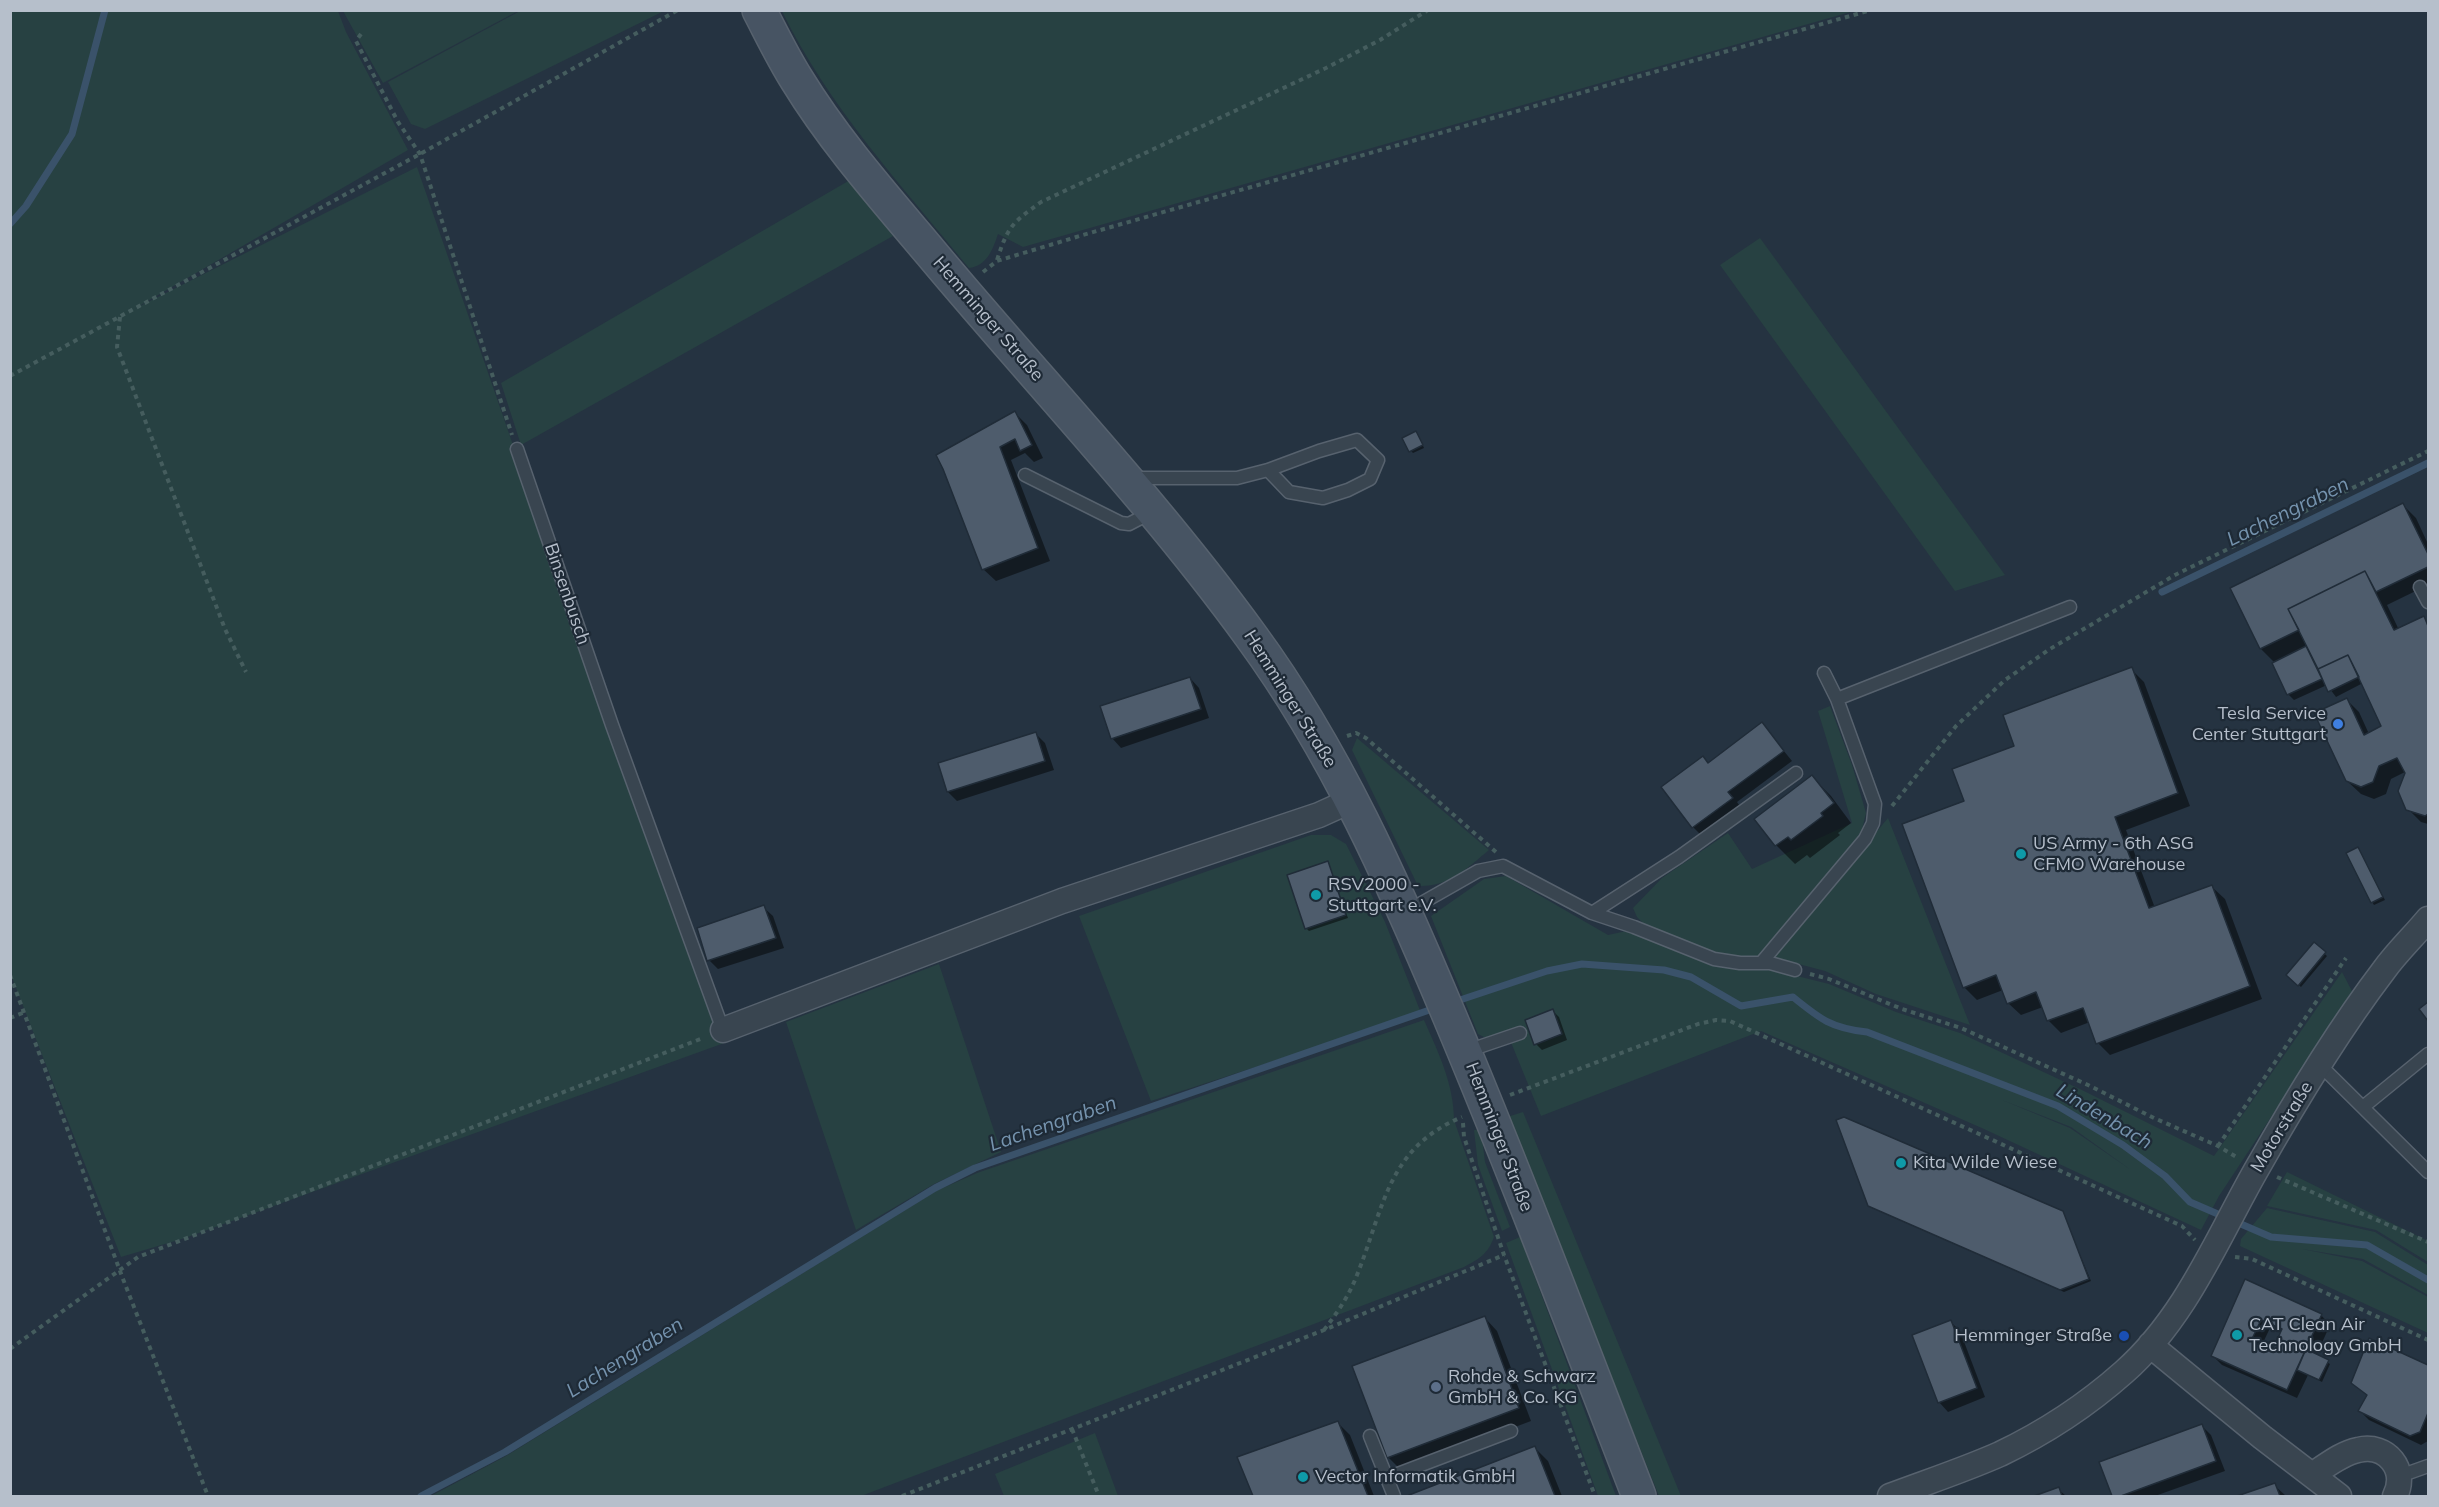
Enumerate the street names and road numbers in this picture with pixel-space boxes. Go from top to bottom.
street label: Hemminger Straße [928,252,1048,386]
street label: Binsenbusch [540,540,594,648]
street label: Hemminger Straße [1239,626,1341,772]
street label: Hemminger Straße [1461,1059,1537,1215]
street label: Motorstraße [2246,1078,2318,1176]

